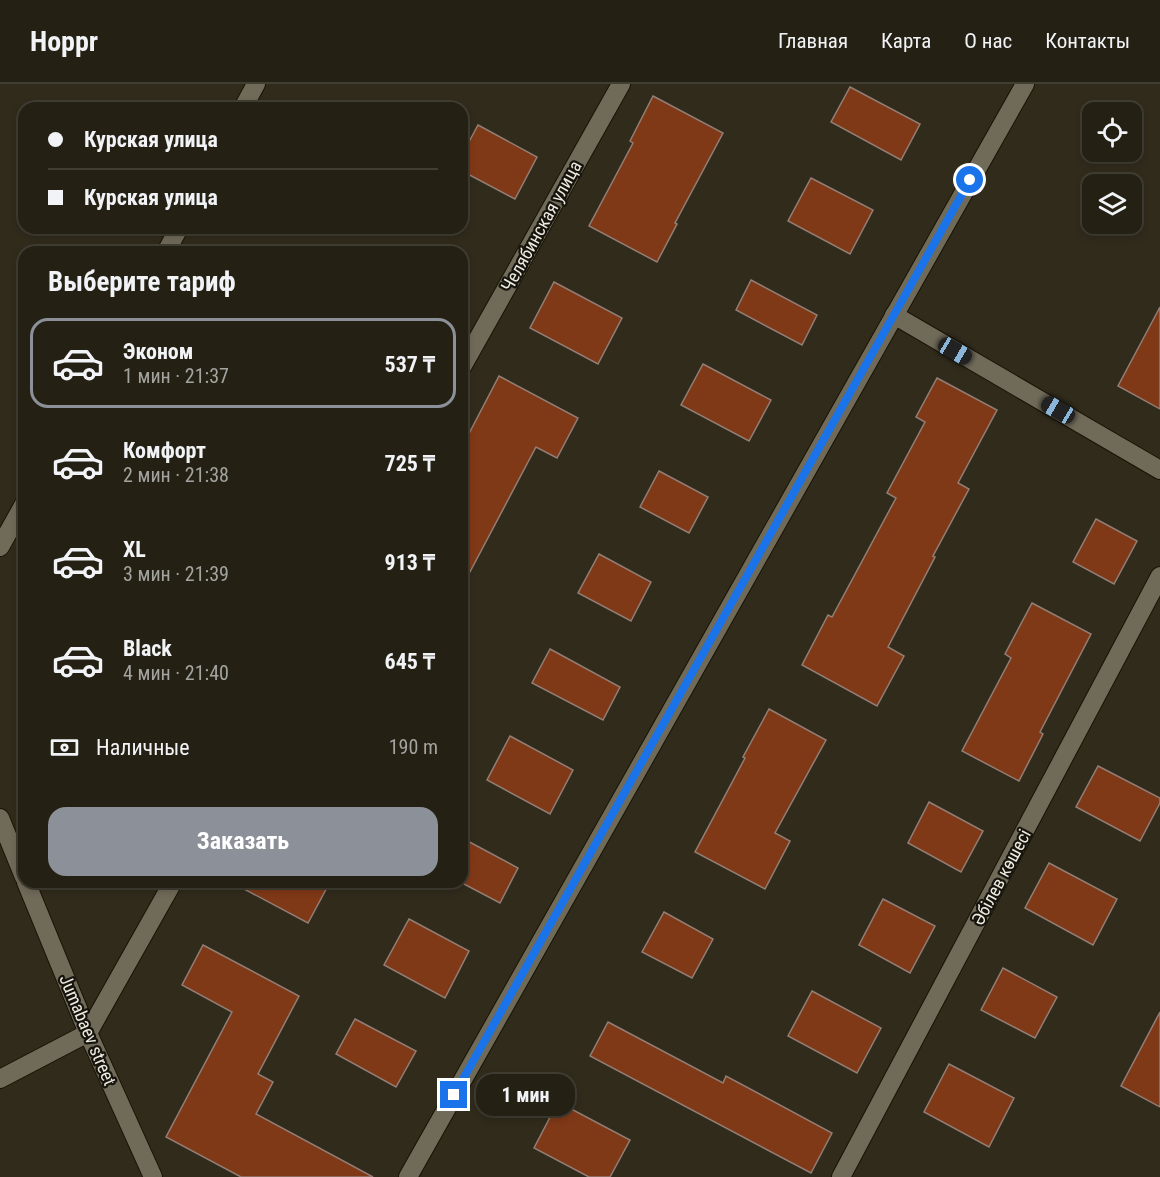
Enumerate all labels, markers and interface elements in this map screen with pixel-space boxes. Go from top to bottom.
text: Hoppr [30,25,98,58]
text: Главная [778,29,848,53]
text: Карта [881,29,931,53]
text: О нас [964,29,1012,53]
text: Контакты [1045,29,1130,53]
map controls [1082,102,1142,234]
button: locate [1082,102,1142,162]
text: Курская улица [84,127,218,152]
street label: Челябинская улица [496,157,586,295]
route start [956,166,983,193]
button: layers [1082,174,1142,234]
text: Курская улица [84,185,218,210]
text: Выберите тариф [48,266,236,298]
car [935,334,975,368]
icon: car [51,336,105,390]
text: Эконом [123,339,193,364]
text: 537 ₸ [385,352,435,377]
text: 1 мин · 21:37 [123,364,229,388]
car [1038,393,1078,427]
icon: car [51,435,105,489]
text: Комфорт [123,438,206,463]
text: 725 ₸ [385,451,435,476]
text: 2 мин · 21:38 [123,463,229,487]
icon: car [51,534,105,588]
text: XL [123,537,146,562]
text: 913 ₸ [385,550,435,575]
text: 3 мин · 21:39 [123,562,229,586]
icon: car [51,633,105,687]
text: Black [123,636,172,661]
text: 645 ₸ [385,649,435,674]
text: 4 мин · 21:40 [123,661,229,685]
icon: cash [48,731,81,764]
text: Наличные [96,735,190,760]
text: 190 m [389,735,438,759]
button: Заказать [48,807,438,876]
street label: Әбілев көшесі [967,826,1035,928]
street label: Jumabaev street [55,971,121,1089]
callout: 1 мин [475,1074,574,1116]
route end [440,1081,467,1108]
text: 1 мин [502,1083,549,1107]

